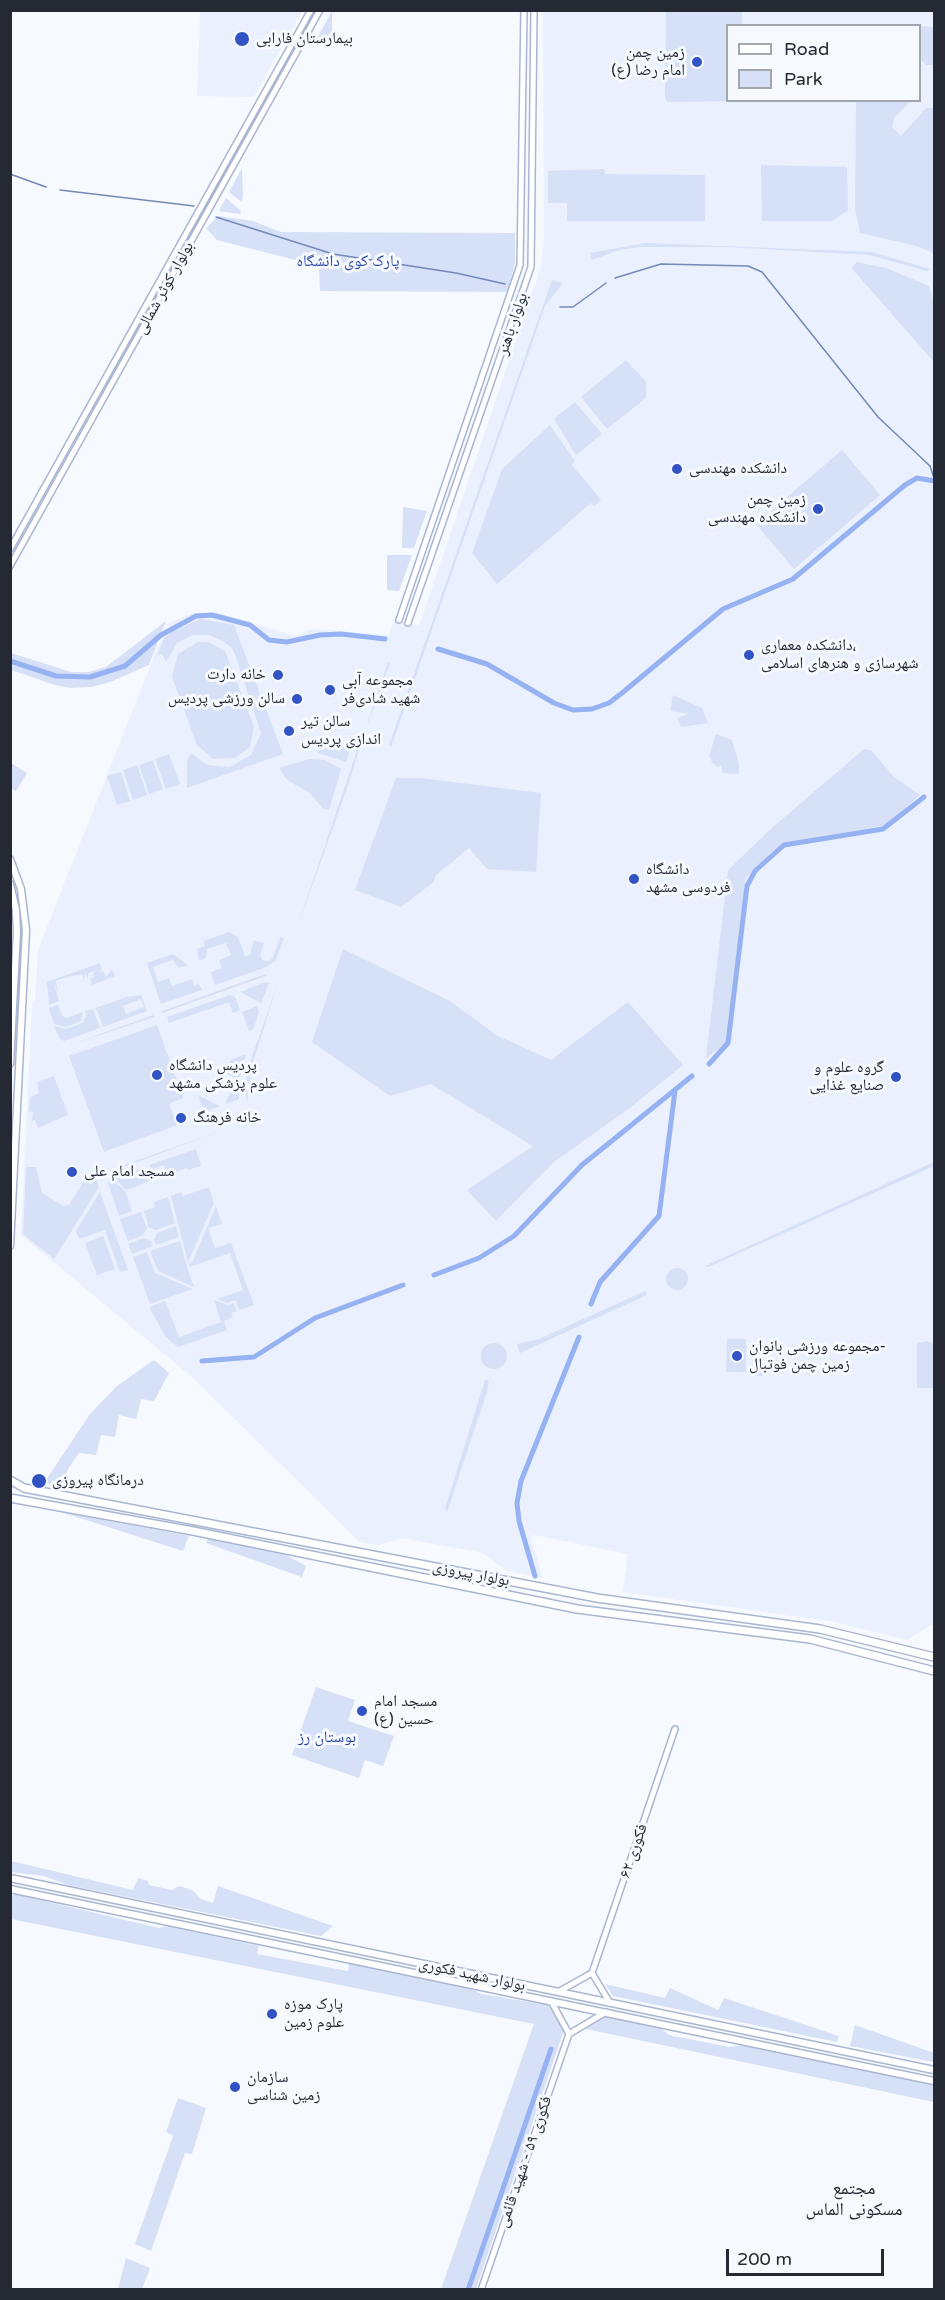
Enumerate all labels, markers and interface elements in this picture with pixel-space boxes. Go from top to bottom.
legend [726,24,921,102]
place label: بیمارستان فارابی [256,29,353,49]
marker: بیمارستان فارابی [233,30,251,48]
text: Road [784,38,829,60]
place label: زمین چمن امام رضا (ع) [611,43,685,81]
marker: زمین چمن امام رضا (ع) [690,55,704,69]
text: Park [784,68,822,90]
street label: بولوار کوثر شمالی [132,238,198,338]
park label: پارک کوی دانشگاه [297,252,399,272]
street label: بولوار باهنر [493,290,533,358]
place label: دانشکده مهندسی [689,459,787,479]
marker: دانشکده مهندسی [670,462,684,476]
place label: زمین چمن دانشکده مهندسی [708,490,806,528]
marker: زمین چمن دانشکده مهندسی [811,502,825,516]
place label: دانشکده معماری، شهرسازی و هنرهای اسلامی [761,636,918,674]
marker: دانشکده معماری، شهرسازی و هنرهای اسلامی [742,648,756,662]
place label: خانه دارت [207,665,266,685]
marker: خانه دارت [271,668,285,682]
place label: مجموعه آبی شهید شادی‌فر [342,671,420,709]
marker: مجموعه آبی شهید شادی‌فر [323,683,337,697]
place label: سالن ورزشی پردیس [168,689,285,709]
marker: سالن ورزشی پردیس [290,692,304,706]
place label: سالن تیر اندازی پردیس [301,712,381,750]
marker: سالن تیر اندازی پردیس [282,724,296,738]
place label: دانشگاه فردوسی مشهد [646,860,731,898]
marker: دانشگاه فردوسی مشهد [627,872,641,886]
place label: پردیس دانشگاه علوم پزشکی مشهد [169,1056,277,1094]
place label: گروه علوم و صنایع غذایی [809,1058,884,1096]
marker: پردیس دانشگاه علوم پزشکی مشهد [150,1068,164,1082]
marker: گروه علوم و صنایع غذایی [889,1070,903,1084]
place label: خانه فرهنگ [193,1108,261,1128]
marker: خانه فرهنگ [174,1111,188,1125]
place label: مسجد امام علی [84,1162,174,1182]
marker: مسجد امام علی [65,1165,79,1179]
place label: مجموعه ورزشی بانوان- زمین چمن فوتبال [749,1337,886,1375]
marker: مجموعه ورزشی بانوان- زمین چمن فوتبال [730,1349,744,1363]
place label: درمانگاه پیروزی [52,1471,144,1491]
marker: درمانگاه پیروزی [30,1472,48,1490]
street label: بولوار پیروزی [431,1557,511,1591]
place label: مسجد امام حسین (ع) [374,1692,437,1730]
marker: مسجد امام حسین (ع) [355,1704,369,1718]
park label: بوستان رز [298,1728,356,1748]
street label: فکوری ۶۲ [616,1821,652,1881]
street label: بولوار شهید فکوری [417,1954,527,1996]
place label: پارک موزه علوم زمین [284,1995,344,2033]
marker: پارک موزه علوم زمین [265,2007,279,2021]
place label: سازمان زمین شناسی [247,2068,321,2106]
marker: سازمان زمین شناسی [228,2080,242,2094]
street label: فکوری ۵۹ - شهید قائمی [493,2094,557,2230]
district label: مجتمع مسکونی الماس [805,2178,903,2220]
scale bar [729,2237,886,2275]
text: 200 m [737,2248,792,2270]

